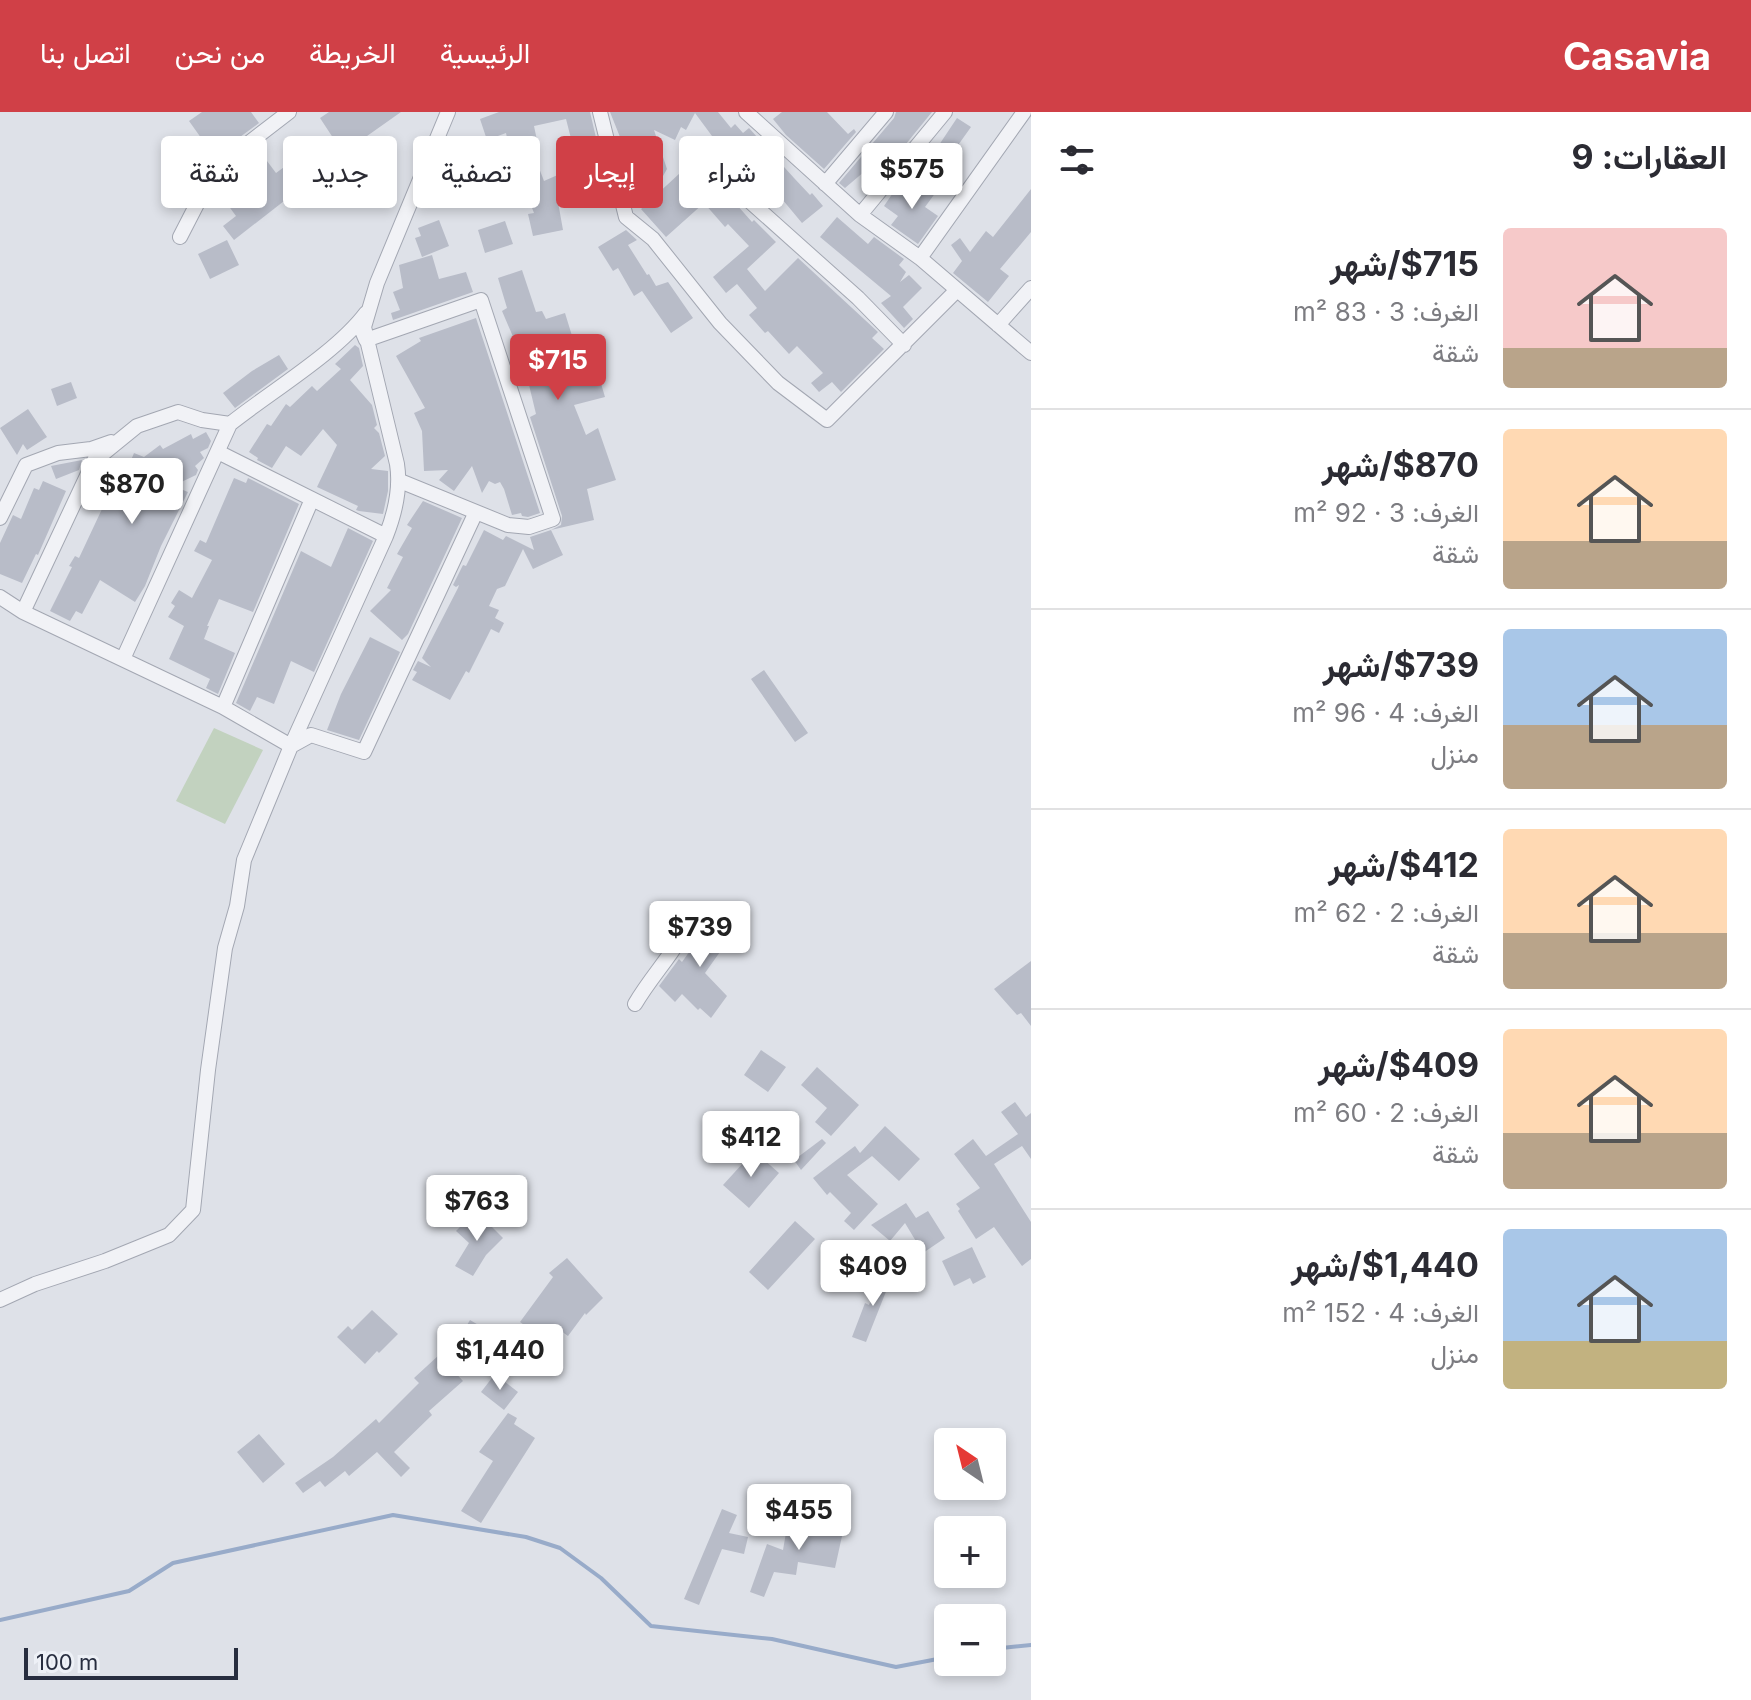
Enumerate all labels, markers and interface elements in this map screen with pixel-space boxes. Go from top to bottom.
text: Casavia [1563,33,1711,79]
text: اتصل بنا [40,36,131,70]
text: من نحن [175,36,265,70]
text: الخريطة [309,36,396,70]
text: الرئيسية [440,36,530,70]
chip: شقة [161,136,267,208]
chip: جديد [283,136,397,208]
chip: تصفية [413,136,540,208]
chip: إيجار [556,136,663,208]
chip: شراء [679,136,784,208]
text: العقارات: 9 [1572,136,1727,177]
icon: filters [1055,138,1099,182]
pin: $575 [865,143,959,211]
text: $575 [879,153,945,184]
text: $715/شهر [1330,243,1479,284]
icon: home [1567,260,1663,356]
text: الغرف: 3 · 83 m² [1293,296,1479,327]
pin: $715 [511,334,605,402]
text: شقة [1432,337,1479,368]
text: $715 [528,344,588,375]
text: $870/شهر [1322,444,1479,485]
pin: $870 [85,458,179,526]
icon: home [1567,461,1663,557]
text: $870 [99,468,165,499]
text: الغرف: 3 · 92 m² [1293,497,1479,528]
text: شقة [1432,538,1479,569]
text: $739/شهر [1323,644,1479,685]
icon: home [1567,661,1663,757]
text: الغرف: 4 · 96 m² [1292,697,1479,728]
text: منزل [1430,738,1479,769]
text: $412/شهر [1328,844,1479,885]
icon: home [1567,861,1663,957]
text: الغرف: 2 · 62 m² [1293,897,1479,928]
pin: $739 [653,901,747,969]
text: $739 [667,911,733,942]
text: شقة [1432,938,1479,969]
text: $409/شهر [1318,1044,1479,1085]
icon: home [1567,1061,1663,1157]
text: الغرف: 2 · 60 m² [1293,1097,1479,1128]
pin: $412 [704,1111,798,1179]
text: $412 [720,1121,782,1152]
text: شقة [1432,1138,1479,1169]
pin: $763 [430,1175,524,1243]
text: $763 [444,1185,510,1216]
pin: $409 [826,1240,920,1308]
text: $1,440/شهر [1291,1244,1479,1285]
text: $409 [838,1250,908,1281]
icon: home [1567,1261,1663,1357]
text: الغرف: 4 · 152 m² [1282,1297,1479,1328]
pin: $1,440 [435,1324,565,1392]
text: $1,440 [455,1334,545,1365]
text: منزل [1430,1338,1479,1369]
north arrow [934,1428,1006,1500]
map controls [934,1428,1006,1676]
pin: $455 [752,1484,846,1552]
text: $455 [765,1494,833,1525]
button: + [934,1516,1006,1588]
button: − [934,1604,1006,1676]
scale bar [24,1644,238,1680]
text: 100 m [36,1649,98,1675]

